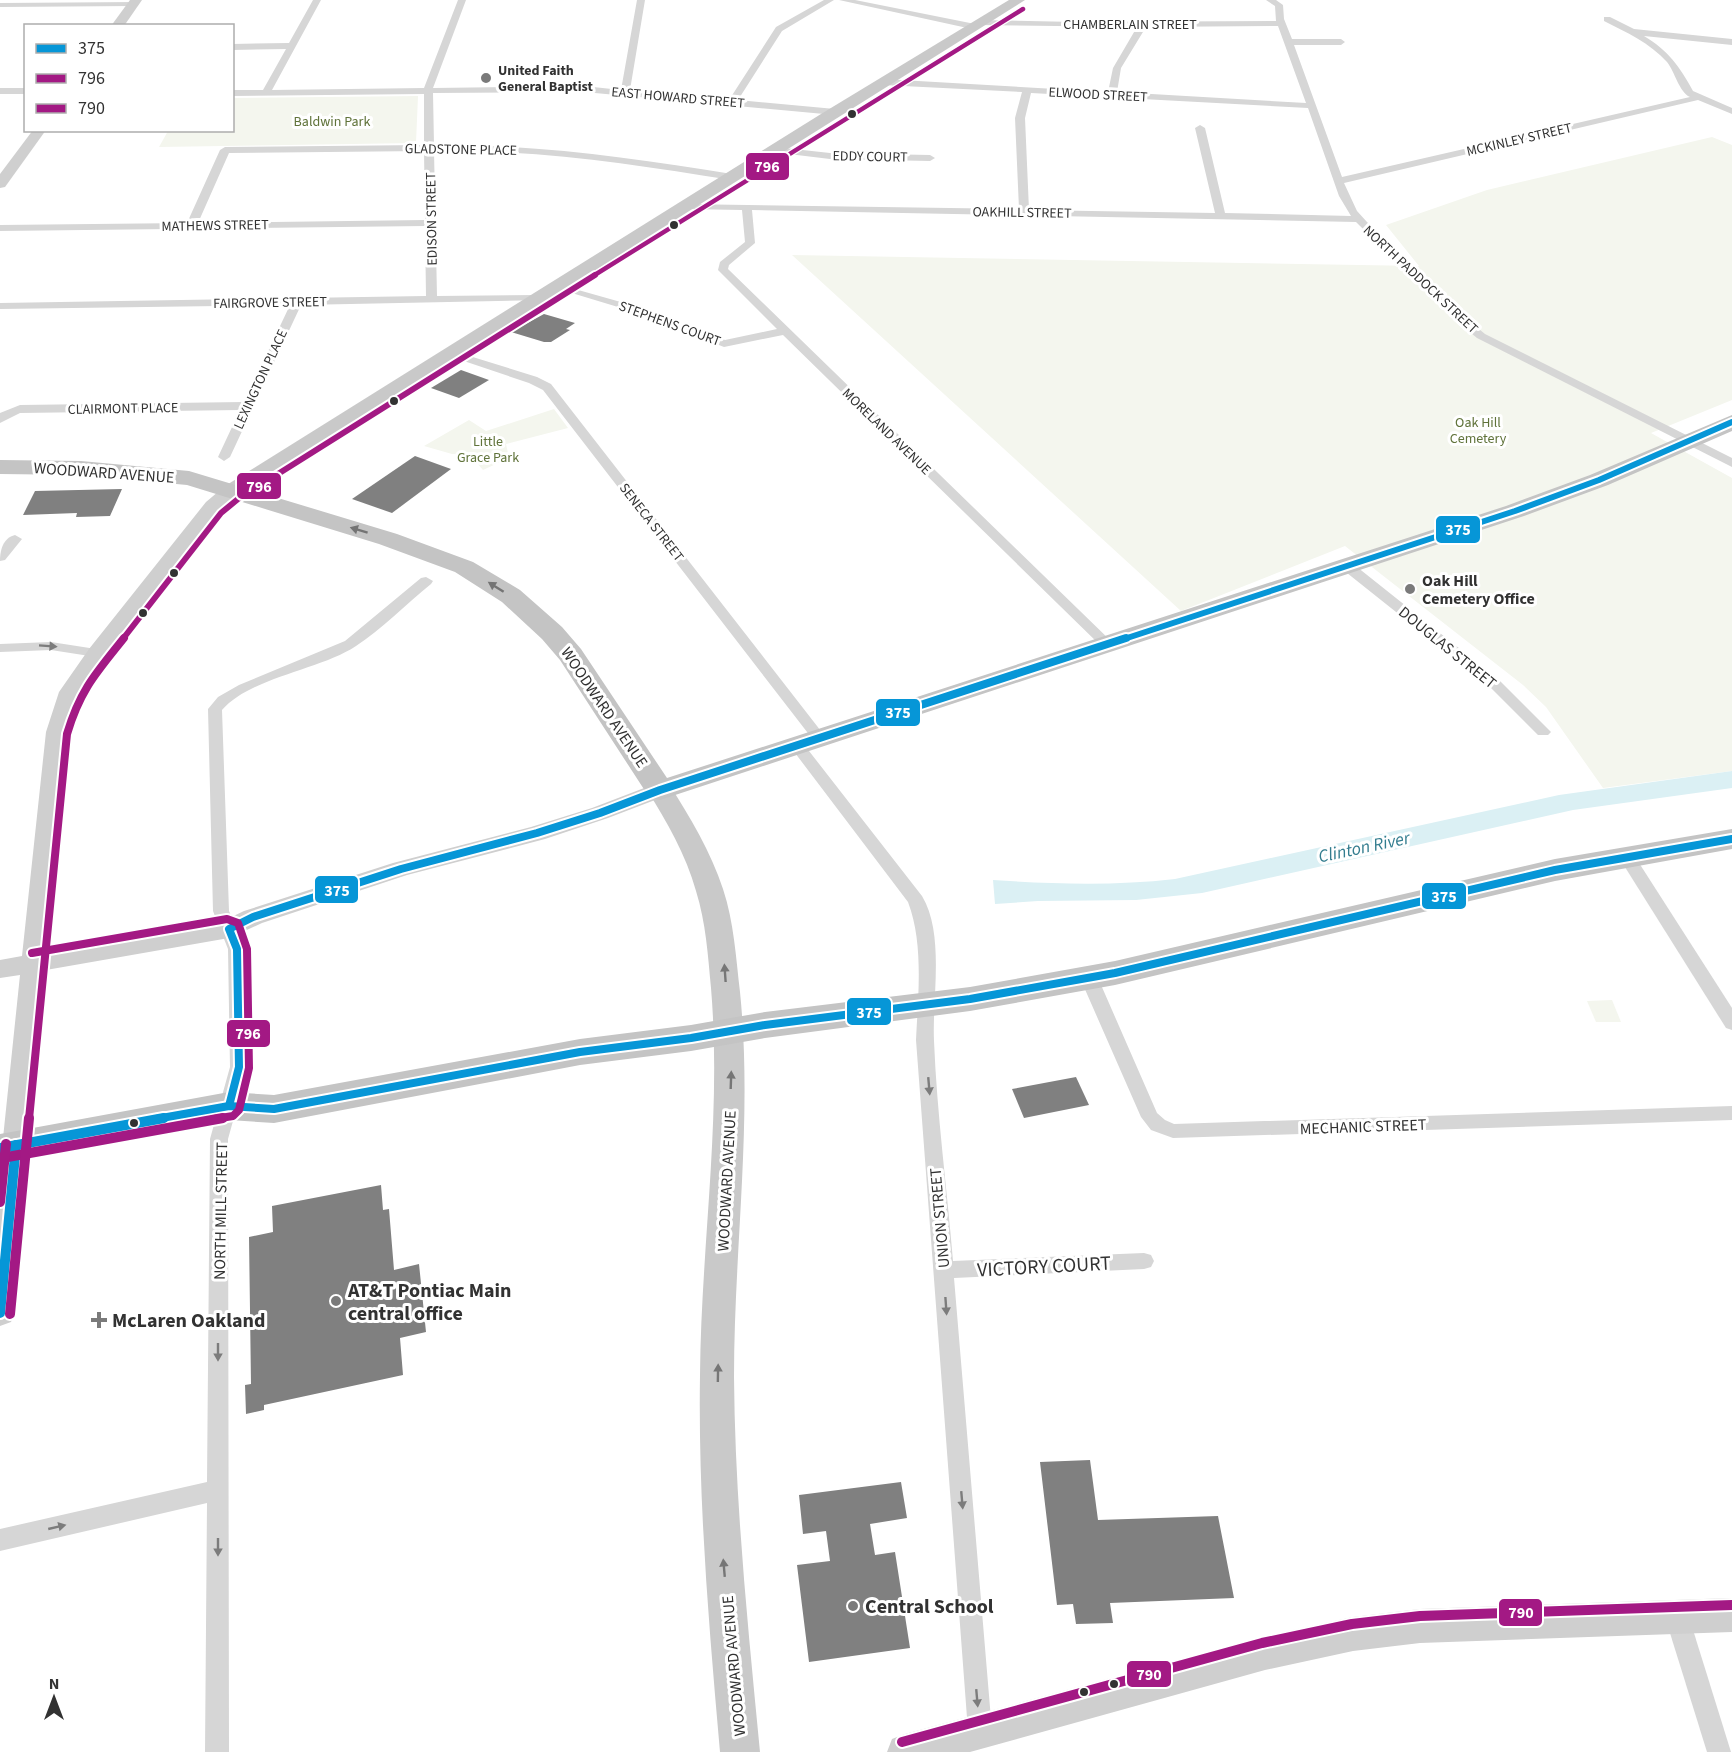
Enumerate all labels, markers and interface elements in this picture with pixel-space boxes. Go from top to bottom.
street label: CHAMBERLAIN STREET [1063,15,1197,35]
legend [24,24,234,132]
text: 375 [78,36,105,61]
place label: United Faith General Baptist [498,61,593,97]
text: 796 [78,66,105,91]
marker: United Faith General Baptist [479,71,493,85]
street label: EAST HOWARD STREET [610,82,746,114]
street label: ELWOOD STREET [1048,82,1149,108]
text: 790 [78,96,105,121]
unlabelled marker [846,108,858,120]
park label: Baldwin Park [294,112,370,132]
street label: MCKINLEY STREET [1465,118,1574,162]
street label: GLADSTONE PLACE [405,139,517,161]
street label: EDDY COURT [832,146,908,168]
line badge: 796 [745,152,790,181]
text: 796 [754,156,780,178]
street label: EDISON STREET [421,172,443,266]
street label: OAKHILL STREET [972,202,1072,224]
street label: MATHEWS STREET [161,215,269,237]
unlabelled marker [668,219,680,231]
street label: NORTH PADDOCK STREET [1358,221,1483,339]
street label: FAIRGROVE STREET [213,292,328,314]
street label: STEPHENS COURT [616,296,724,352]
street label: LEXINGTON PLACE [229,326,293,433]
street label: MORELAND AVENUE [837,384,935,480]
unlabelled marker [388,395,400,407]
street label: CLAIRMONT PLACE [68,398,178,420]
park label: Oak Hill Cemetery [1450,413,1507,449]
park label: Little Grace Park [457,432,519,468]
street label: WOODWARD AVENUE [33,457,175,489]
line badge: 796 [236,472,282,500]
text: 796 [246,476,272,498]
street label: SENECA STREET [614,479,689,566]
line badge: 375 [1435,515,1481,544]
text: 375 [1445,519,1471,541]
one-way arrow [350,525,368,534]
unlabelled marker [168,567,180,579]
place label: Oak Hill Cemetery Office [1422,570,1535,610]
one-way arrow [488,581,504,592]
marker: Oak Hill Cemetery Office [1403,582,1417,596]
street label: DOUGLAS STREET [1394,601,1501,694]
unlabelled marker [137,607,149,619]
one-way arrow [39,641,58,650]
street label: WOODWARD AVENUE [556,643,653,772]
line badge: 375 [875,698,921,727]
text: 375 [885,702,911,724]
water label: Clinton River [1316,825,1413,869]
line badge: 375 [314,875,359,904]
text: 375 [324,880,350,902]
line badge: 375 [1421,882,1467,910]
text: 375 [1431,886,1457,908]
one-way arrow [720,963,729,982]
line badge: 375 [846,997,892,1026]
text: 375 [856,1002,882,1024]
line badge: 796 [226,1019,271,1048]
text: 796 [235,1023,261,1045]
one-way arrow [726,1071,735,1090]
one-way arrow [924,1076,934,1095]
street label: WOODWARD AVENUE [712,1110,742,1252]
street label: MECHANIC STREET [1299,1114,1427,1140]
unlabelled marker [128,1117,140,1129]
street label: NORTH MILL STREET [209,1141,233,1280]
street label: UNION STREET [925,1167,955,1269]
street label: VICTORY COURT [976,1249,1112,1284]
place label: AT&T Pontiac Main central office [347,1277,511,1328]
marker: AT&T Pontiac Main central office [329,1294,343,1308]
one-way arrow [941,1296,951,1315]
place label: McLaren Oakland [112,1307,265,1335]
marker: McLaren Oakland [90,1311,108,1329]
one-way arrow [214,1343,223,1362]
one-way arrow [713,1364,722,1383]
one-way arrow [957,1491,966,1510]
one-way arrow [48,1522,67,1531]
one-way arrow [213,1538,223,1557]
one-way arrow [720,1559,729,1578]
place label: Central School [865,1593,994,1621]
street label: WOODWARD AVENUE [717,1595,751,1737]
line badge: 790 [1498,1598,1543,1627]
marker: Central School [846,1599,860,1613]
text: 790 [1508,1602,1534,1624]
line badge: 790 [1126,1660,1172,1688]
text: 790 [1136,1664,1162,1686]
north arrow [24,1668,84,1728]
text: N [49,1673,59,1695]
unlabelled marker [1108,1678,1120,1690]
unlabelled marker [1078,1686,1090,1698]
one-way arrow [973,1689,982,1708]

